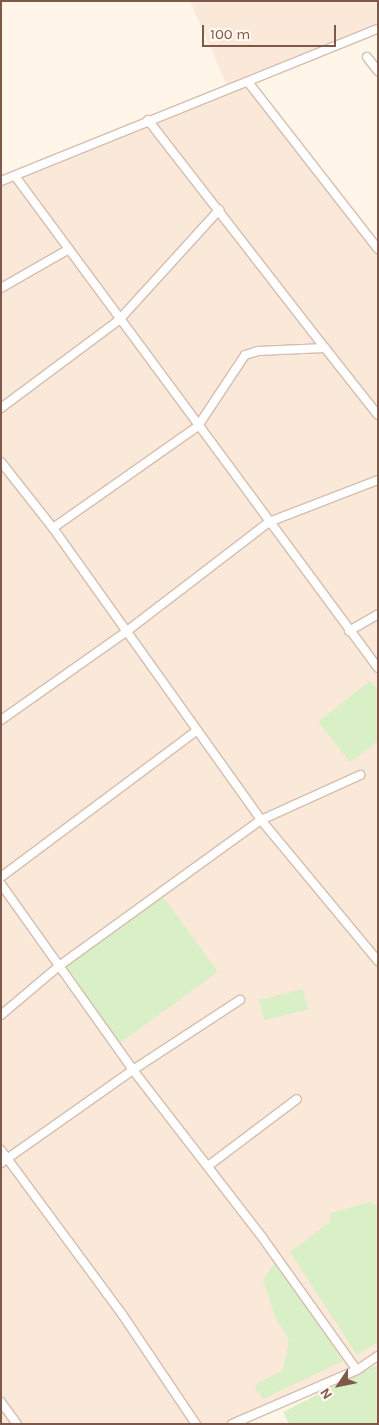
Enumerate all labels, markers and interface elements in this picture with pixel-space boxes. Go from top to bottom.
scale bar [204,15,338,47]
text: 100 m [210,25,250,43]
north arrow [314,1360,364,1410]
text: N [316,1385,336,1403]

